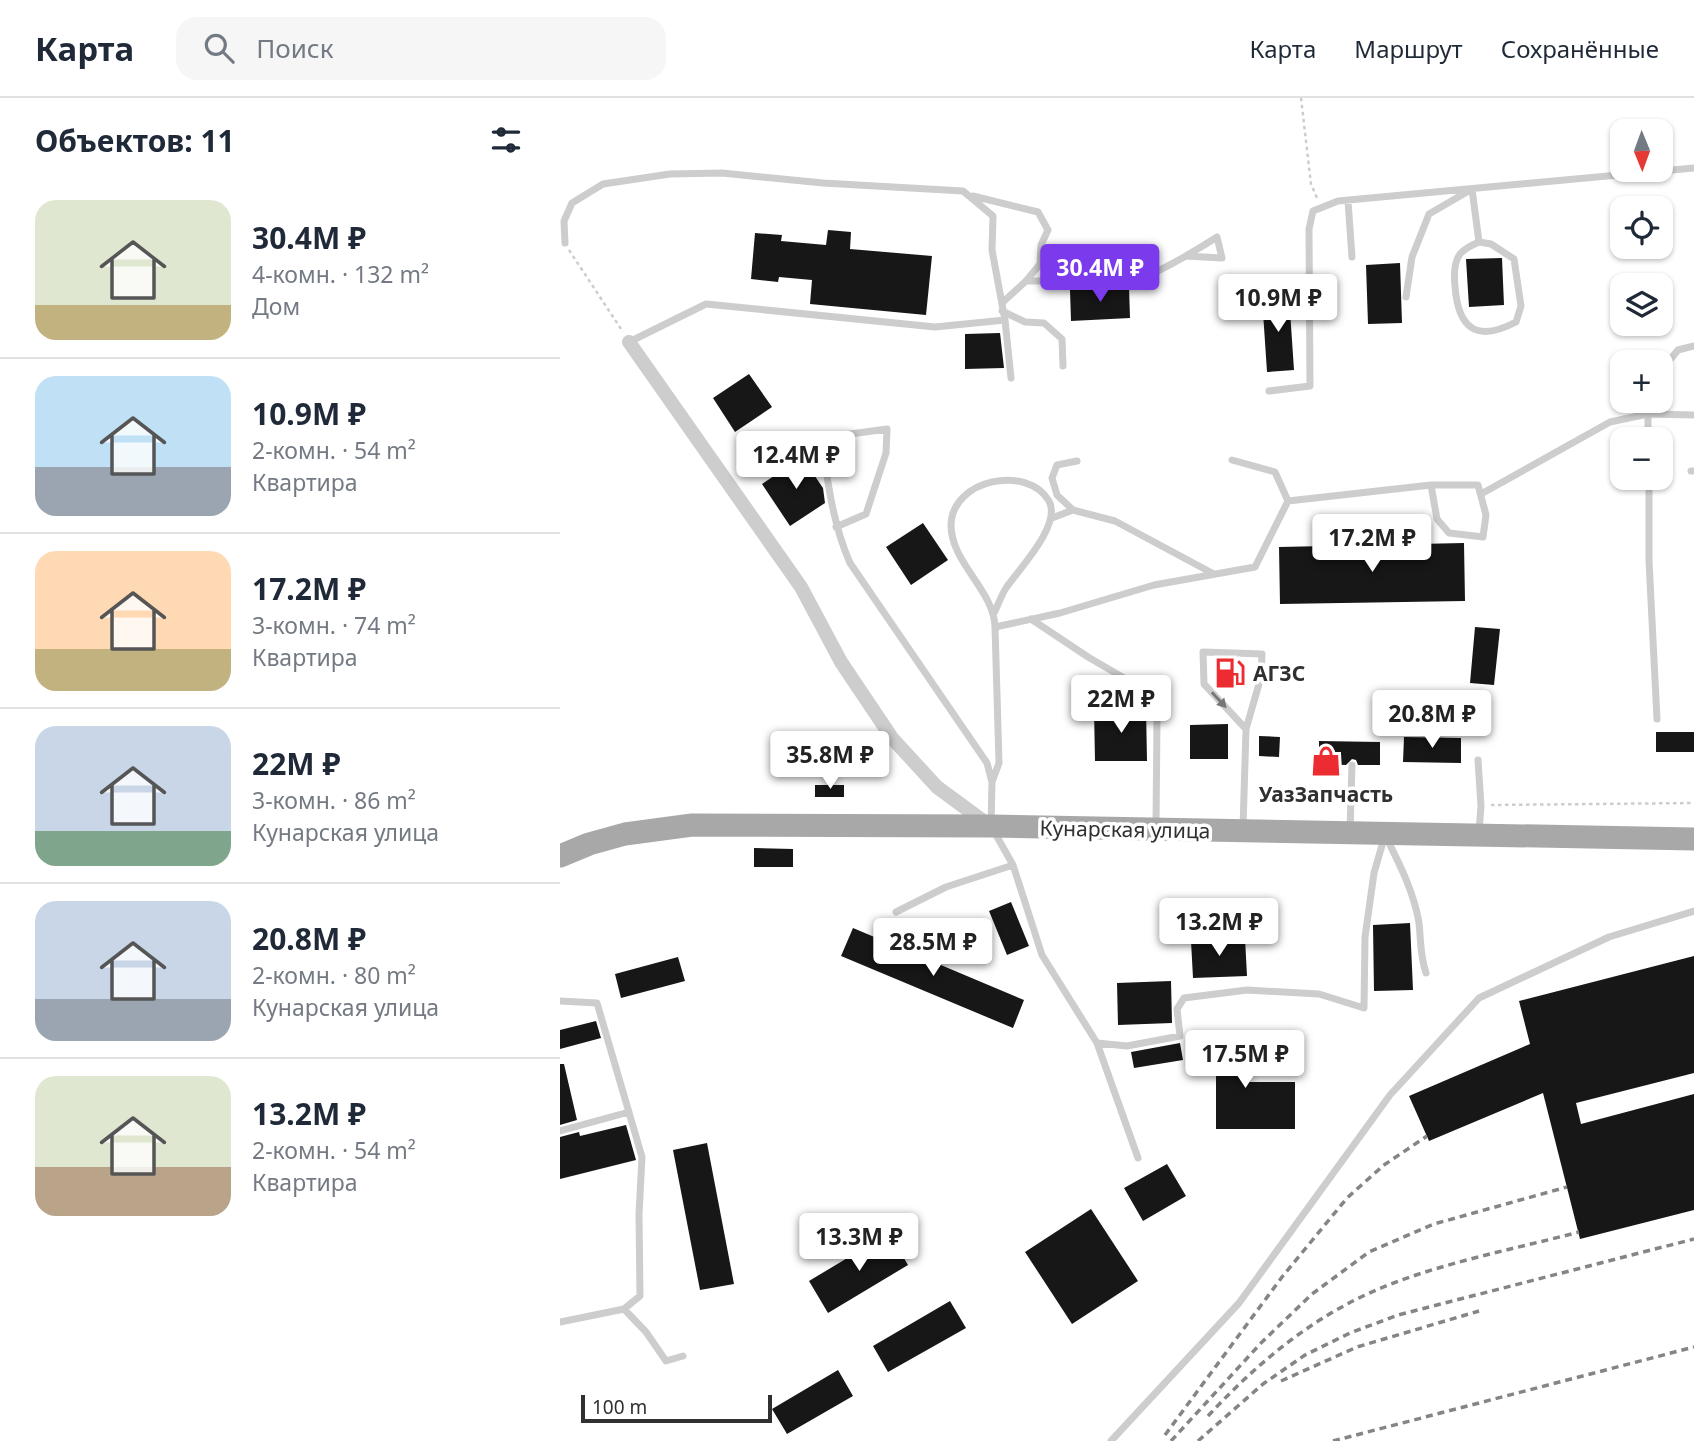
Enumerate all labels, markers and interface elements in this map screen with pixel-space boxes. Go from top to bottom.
search box [176,17,666,80]
text: Карта [35,26,134,71]
icon: search [200,29,238,67]
text: Поиск [256,30,333,66]
text: Карта [1249,32,1316,65]
text: Маршрут [1354,32,1463,65]
text: Сохранённые [1501,32,1659,65]
north arrow [1610,119,1673,182]
map controls [1610,119,1673,490]
text: Объектов: 11 [35,120,235,161]
icon: filters [487,121,525,159]
button: locate [1610,196,1673,259]
text: 30.4M ₽ [252,217,366,258]
icon: home [91,228,175,312]
pin: 30.4M ₽ [1035,244,1165,304]
text: 30.4M ₽ [1056,251,1144,283]
text: 4-комн. · 132 m² [252,258,429,290]
button: layers [1610,273,1673,336]
pin: 10.9M ₽ [1213,274,1343,334]
text: 10.9M ₽ [1234,281,1322,313]
text: Дом [252,290,300,322]
button: + [1610,350,1673,413]
text: 10.9M ₽ [252,393,366,434]
icon: home [91,404,175,488]
button: − [1610,427,1673,490]
pin: 12.4M ₽ [731,432,861,491]
text: 2-комн. · 54 m² [252,434,416,466]
text: 12.4M ₽ [752,438,840,470]
text: Квартира [252,466,358,498]
pin: 17.2M ₽ [1307,514,1437,574]
text: 17.2M ₽ [1328,521,1416,553]
text: 17.2M ₽ [252,568,366,609]
icon: home [91,579,175,663]
text: 3-комн. · 74 m² [252,609,416,641]
text: Квартира [252,641,358,673]
fuel station icon: АГЗС [1213,656,1247,690]
place label: АГЗС [1253,659,1305,687]
pin: 22M ₽ [1072,676,1170,735]
text: 22M ₽ [1087,682,1155,714]
pin: 20.8M ₽ [1367,690,1497,750]
one-way arrow [1211,691,1227,708]
text: 20.8M ₽ [1388,697,1476,729]
pin: 35.8M ₽ [765,732,895,791]
text: 35.8M ₽ [786,738,874,770]
text: 22M ₽ [252,743,340,784]
shop icon: УазЗапчасть [1309,744,1343,778]
icon: home [91,754,175,838]
place label: УазЗапчасть [1259,780,1393,808]
text: 3-комн. · 86 m² [252,784,416,816]
street label: Кунарская улица [1039,814,1211,844]
text: Кунарская улица [252,816,439,848]
pin: 13.2M ₽ [1154,898,1284,958]
text: 13.2M ₽ [1175,905,1263,937]
text: 20.8M ₽ [252,918,366,959]
pin: 28.5M ₽ [868,918,998,978]
text: 28.5M ₽ [889,925,977,957]
icon: home [91,929,175,1013]
text: 2-комн. · 80 m² [252,959,416,991]
text: Кунарская улица [252,991,439,1023]
pin: 17.5M ₽ [1180,1030,1310,1090]
text: 17.5M ₽ [1201,1037,1289,1069]
text: 13.2M ₽ [252,1093,366,1134]
icon: home [91,1104,175,1188]
text: 2-комн. · 54 m² [252,1134,416,1166]
text: Квартира [252,1166,358,1198]
pin: 13.3M ₽ [794,1214,924,1273]
text: 13.3M ₽ [815,1220,903,1252]
scale bar [581,1392,772,1424]
text: 100 m [592,1394,647,1420]

